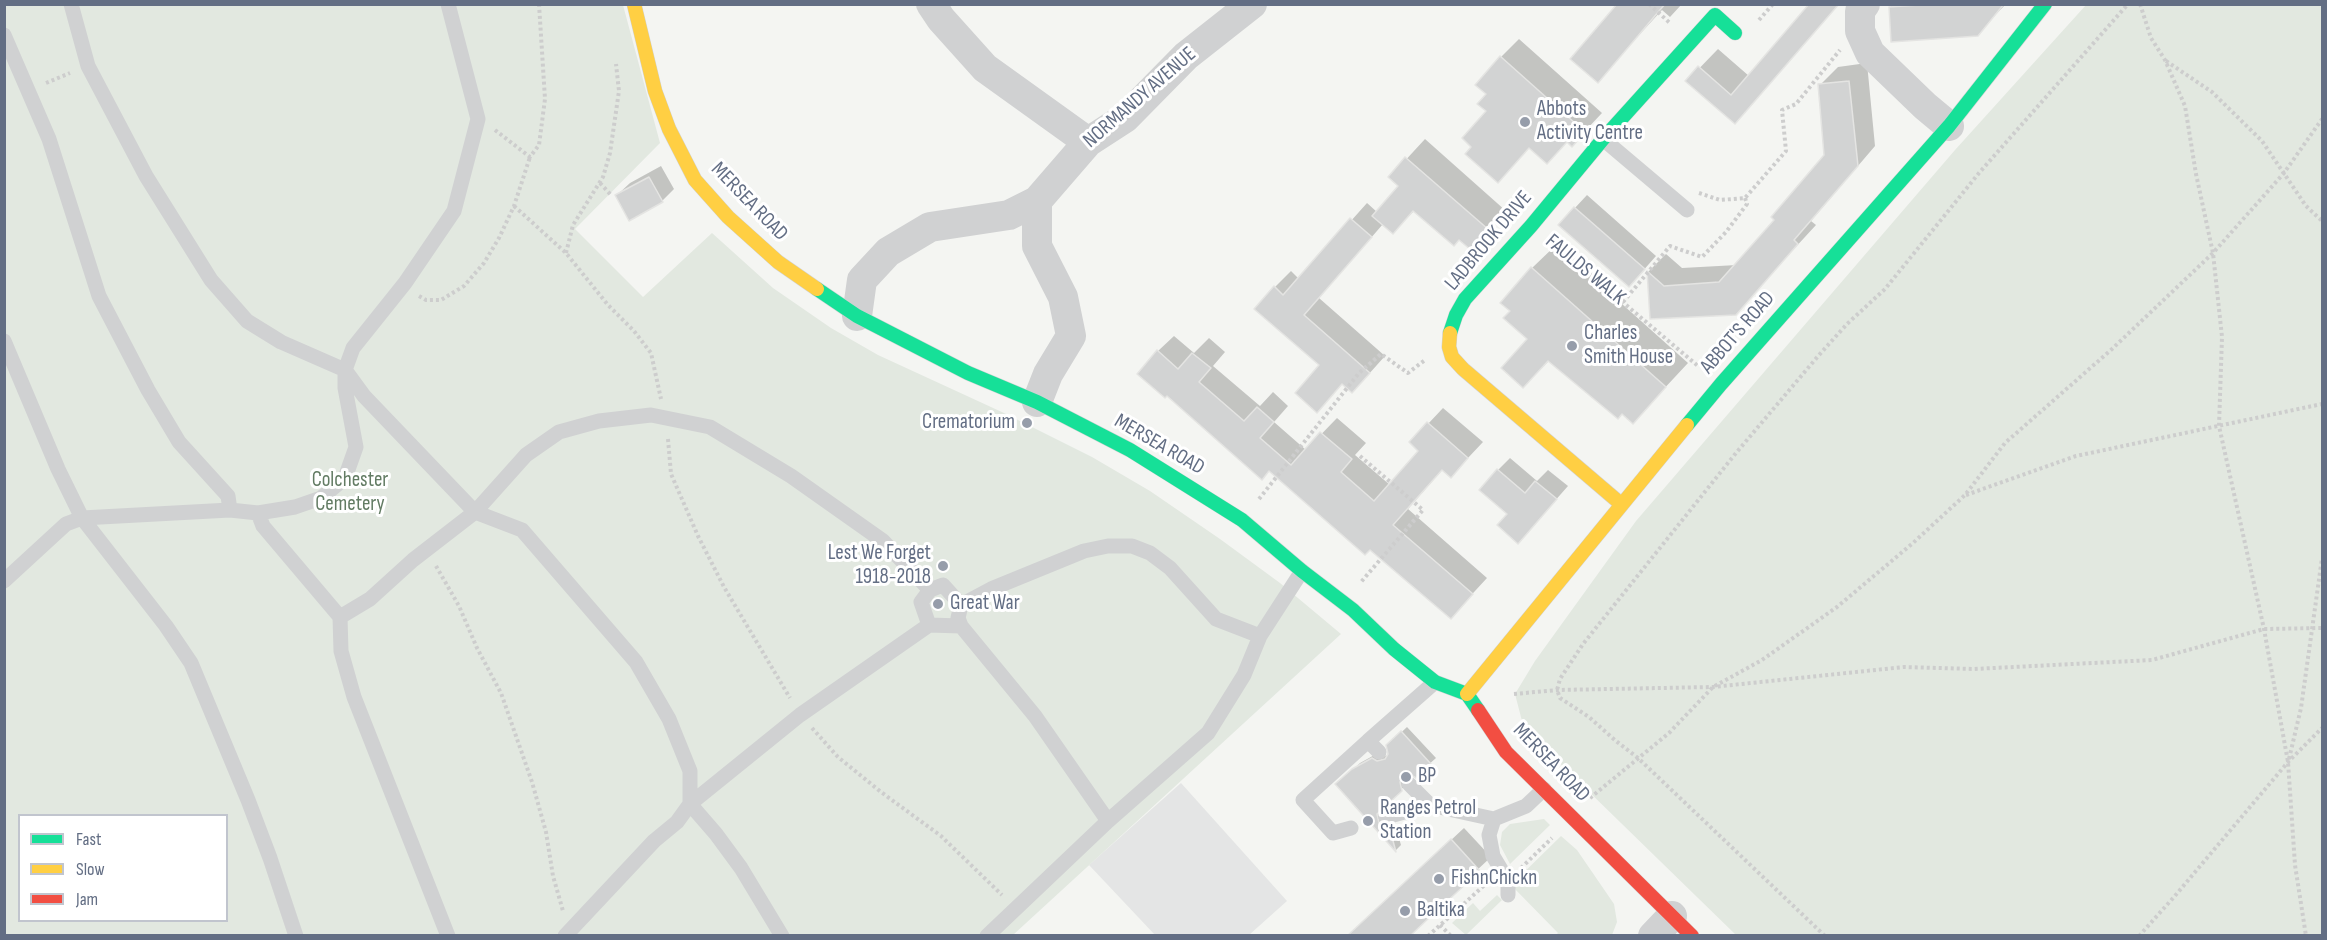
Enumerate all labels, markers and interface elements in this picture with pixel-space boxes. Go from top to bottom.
street label: NORMANDY AVENUE [1078,42,1202,154]
place label: Abbots Activity Centre [1537,97,1643,147]
marker: Abbots Activity Centre [1518,115,1532,129]
street label: MERSEA ROAD [705,157,793,247]
street label: LADBROOK DRIVE [1440,186,1538,296]
street label: FAULDS WALK [1540,229,1630,311]
street label: ABBOT'S ROAD [1695,287,1781,379]
place label: Charles Smith House [1584,321,1673,371]
marker: Charles Smith House [1565,339,1579,353]
street label: MERSEA ROAD [1109,409,1209,481]
place label: Crematorium [922,410,1015,436]
marker: Crematorium [1020,416,1034,430]
park label: Colchester Cemetery [312,468,388,518]
place label: Lest We Forget 1918-2018 [828,541,931,591]
marker: Lest We Forget 1918-2018 [936,559,950,573]
place label: Great War [950,591,1020,617]
marker: Great War [931,597,945,611]
street label: MERSEA ROAD [1507,718,1595,808]
place label: BP [1418,764,1436,790]
marker: BP [1399,770,1413,784]
place label: Ranges Petrol Station [1380,796,1476,846]
legend [18,814,228,922]
marker: Ranges Petrol Station [1361,814,1375,828]
text: Fast [76,829,101,850]
text: Slow [76,859,105,880]
place label: FishnChickn [1451,866,1537,892]
marker: FishnChickn [1432,872,1446,886]
text: Jam [76,889,98,910]
place label: Baltika [1417,898,1465,924]
marker: Baltika [1398,904,1412,918]

